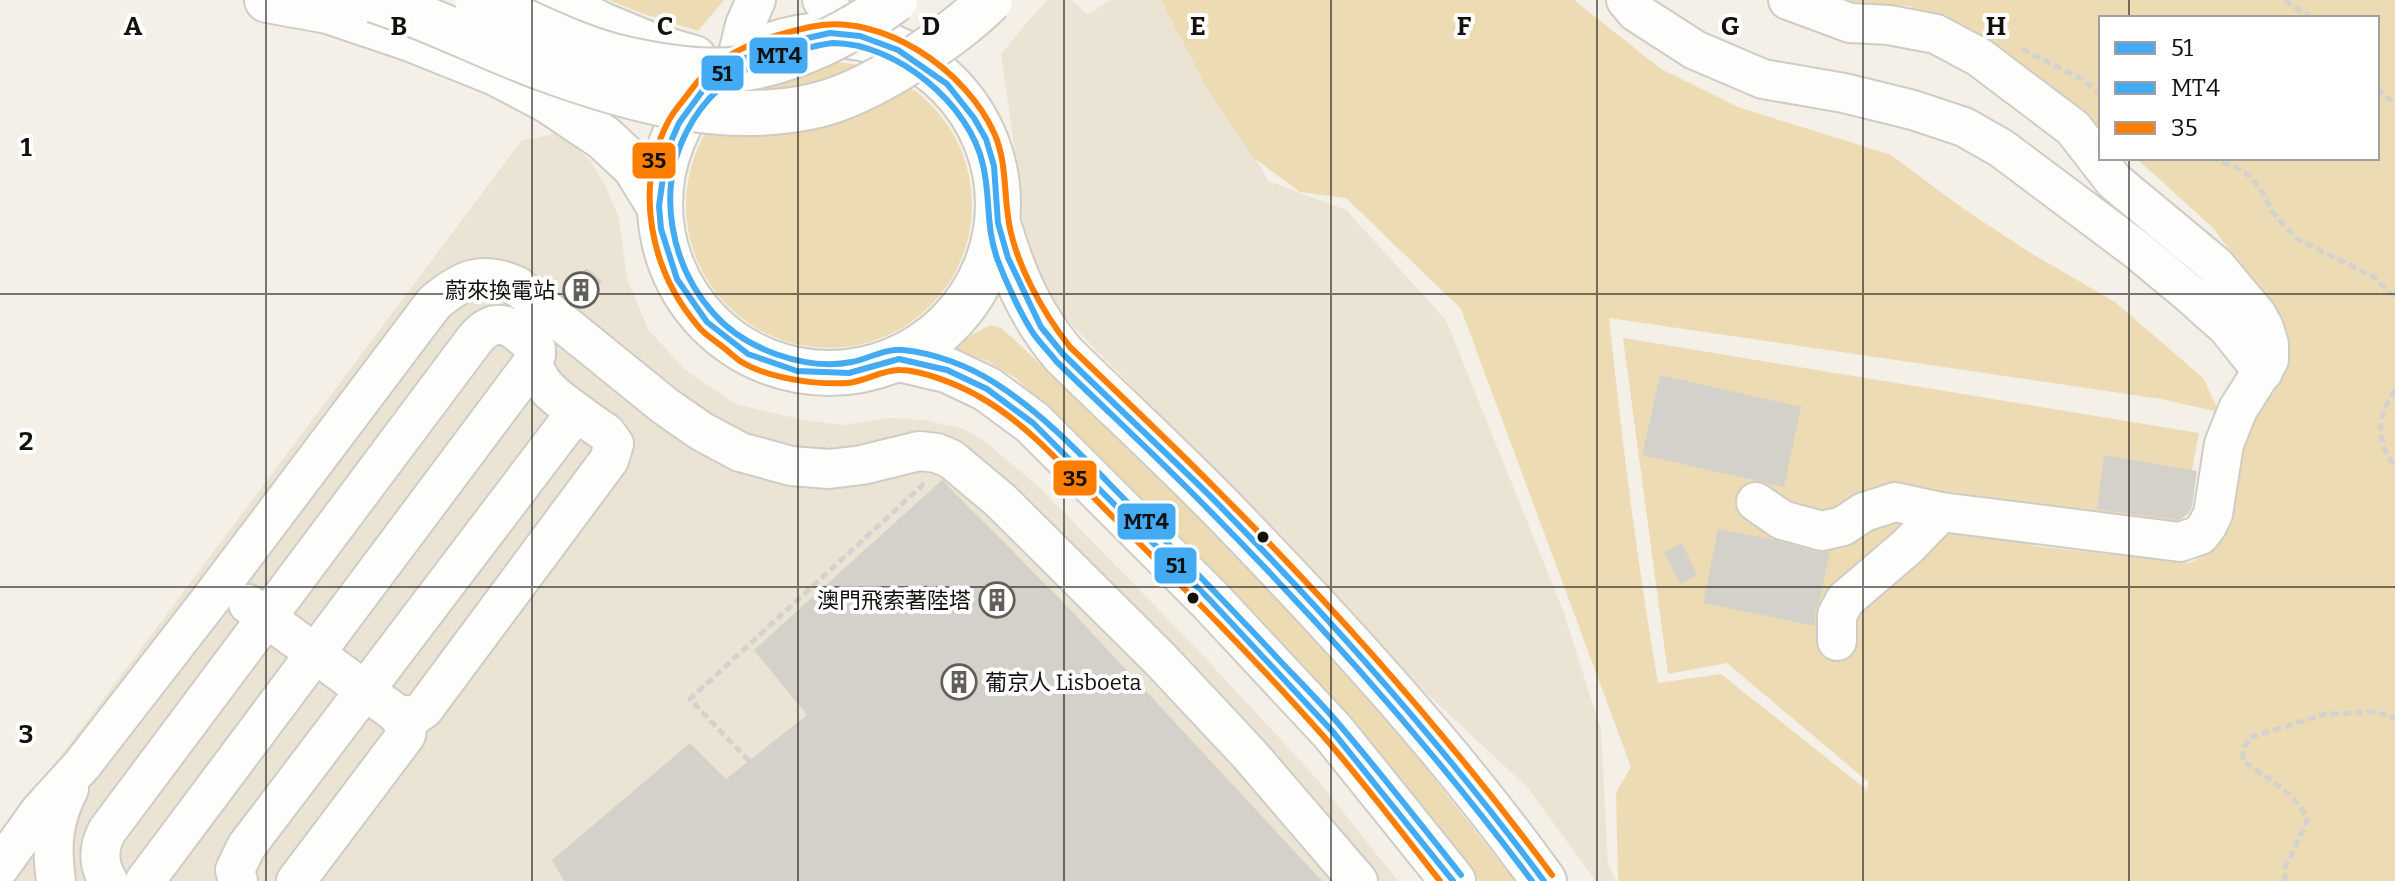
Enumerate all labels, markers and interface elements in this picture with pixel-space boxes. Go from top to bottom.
text: A [124,11,143,42]
text: B [391,11,407,42]
text: C [657,11,673,42]
text: D [922,11,940,42]
text: E [1190,11,1206,42]
text: F [1457,11,1472,42]
text: G [1721,11,1740,42]
text: H [1986,11,2006,42]
legend [2099,16,2379,160]
text: 51 [2171,34,2194,62]
line badge: MT4 [748,36,809,75]
text: MT4 [756,42,802,69]
line badge: 51 [700,54,745,92]
text: 51 [711,60,733,87]
text: MT4 [2171,74,2220,102]
text: 35 [2171,114,2198,142]
text: 1 [20,132,32,163]
line badge: 35 [631,141,677,180]
text: 35 [642,147,666,174]
building icon: 蔚來換電站 [562,271,600,309]
place label: 蔚來換電站 [445,277,555,304]
text: 2 [19,426,33,457]
line badge: 35 [1052,459,1098,497]
text: 35 [1063,465,1087,492]
line badge: MT4 [1116,502,1177,541]
text: MT4 [1123,508,1169,535]
unlabelled marker [1255,529,1271,545]
line badge: 51 [1153,546,1198,585]
text: 51 [1165,552,1187,579]
building icon: 澳門飛索著陸塔 [978,581,1016,619]
place label: 澳門飛索著陸塔 [817,587,971,614]
unlabelled marker [1185,590,1201,606]
building icon: 葡京人 Lisboeta [940,663,978,701]
place label: 葡京人 Lisboeta [985,669,1141,696]
text: 3 [19,719,33,750]

